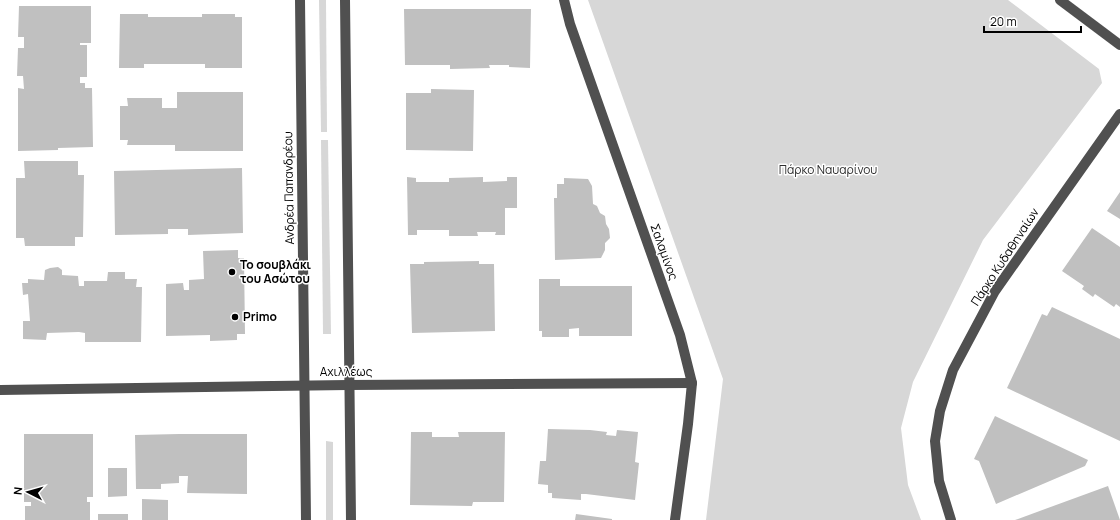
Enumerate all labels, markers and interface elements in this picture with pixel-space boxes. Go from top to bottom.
scale bar [984,8,1081,34]
text: 20 m [990,13,1017,30]
street label: Ανδρέα Παπανδρέου [279,131,298,245]
park label: Πάρκο Ναυαρίνου [779,161,877,178]
street label: Πάρκο Κυδαθηναίων [967,205,1043,309]
street label: Σαλαμίνος [646,221,683,283]
place label: Το σουβλάκι του Ασώτου [240,256,311,287]
marker: Το σουβλάκι του Ασώτου [227,267,237,277]
place label: Primo [243,308,277,325]
marker: Primo [230,312,240,322]
street label: Αχιλλέως [320,363,373,380]
north arrow [8,472,48,512]
text: N [10,486,25,496]

